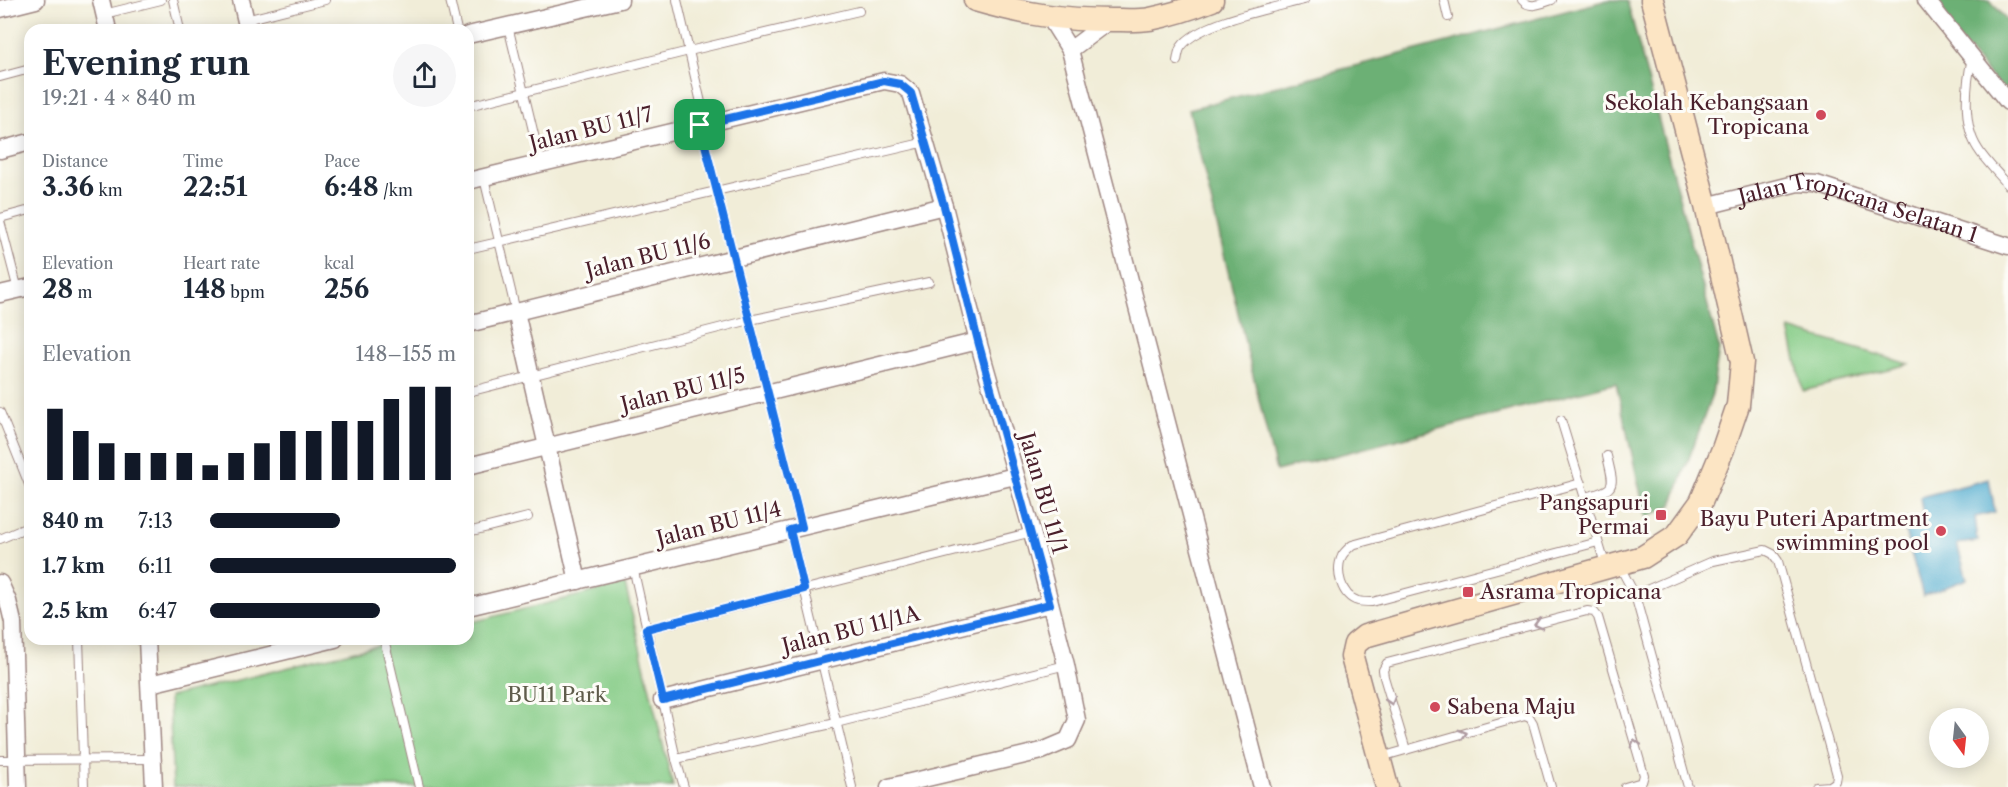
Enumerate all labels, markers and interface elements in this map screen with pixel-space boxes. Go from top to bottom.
text: Evening run [42,43,250,84]
button: share [393,44,456,107]
text: 19:21 · 4 × 840 m [42,86,196,110]
place label: Sekolah Kebangsaan Tropicana [1604,90,1810,139]
pin [674,99,725,150]
street label: Jalan BU 11/7 [524,101,656,157]
icon: arrive [683,108,716,141]
marker: Sekolah Kebangsaan Tropicana [1814,108,1828,122]
text: Distance [42,151,108,171]
text: Time [183,151,223,171]
text: Pace [324,151,360,171]
street label: Jalan Tropicana Selatan 1 [1733,168,1981,247]
text: 3.36 [42,171,94,203]
text: 22:51 [183,171,247,203]
text: 6:48 [324,171,379,203]
text: km [94,180,123,200]
text: /km [379,180,413,200]
street label: Jalan BU 11/6 [580,228,713,284]
text: Elevation [42,253,113,273]
text: Heart rate [183,253,260,273]
text: kcal [324,253,354,273]
text: 28 [42,273,73,305]
text: 148 [183,273,226,305]
text: 256 [324,273,369,305]
text: m [73,282,93,302]
text: bpm [226,282,265,302]
text: Elevation [42,342,131,366]
text: 148–155 m [355,342,456,366]
street label: Jalan BU 11/5 [615,362,748,418]
street label: Jalan BU 11/1 [1013,427,1073,556]
place label: Pangsapuri Permai [1539,490,1649,539]
street label: Jalan BU 11/4 [651,496,784,552]
place label: Bayu Puteri Apartment swimming pool [1700,506,1930,555]
marker: Pangsapuri Permai [1654,508,1668,522]
text: 840 m [42,509,104,533]
text: 7:13 [138,509,173,533]
marker: Bayu Puteri Apartment swimming pool [1934,524,1948,538]
text: 1.7 km [42,554,105,578]
text: 6:11 [138,554,172,578]
place label: Asrama Tropicana [1479,579,1662,604]
marker: Asrama Tropicana [1461,585,1475,599]
text: 2.5 km [42,599,109,623]
text: 6:47 [138,599,177,623]
street label: Jalan BU 11/1A [776,600,923,659]
one-way arrow [1533,617,1543,630]
park label: BU11 Park [507,682,608,707]
place label: Sabena Maju [1447,694,1576,719]
one-way arrow [1384,695,1397,706]
marker: Sabena Maju [1428,700,1442,714]
north arrow [1929,708,1989,768]
map controls [1929,708,1989,768]
one-way arrow [1457,729,1467,741]
one-way arrow [1630,738,1642,748]

